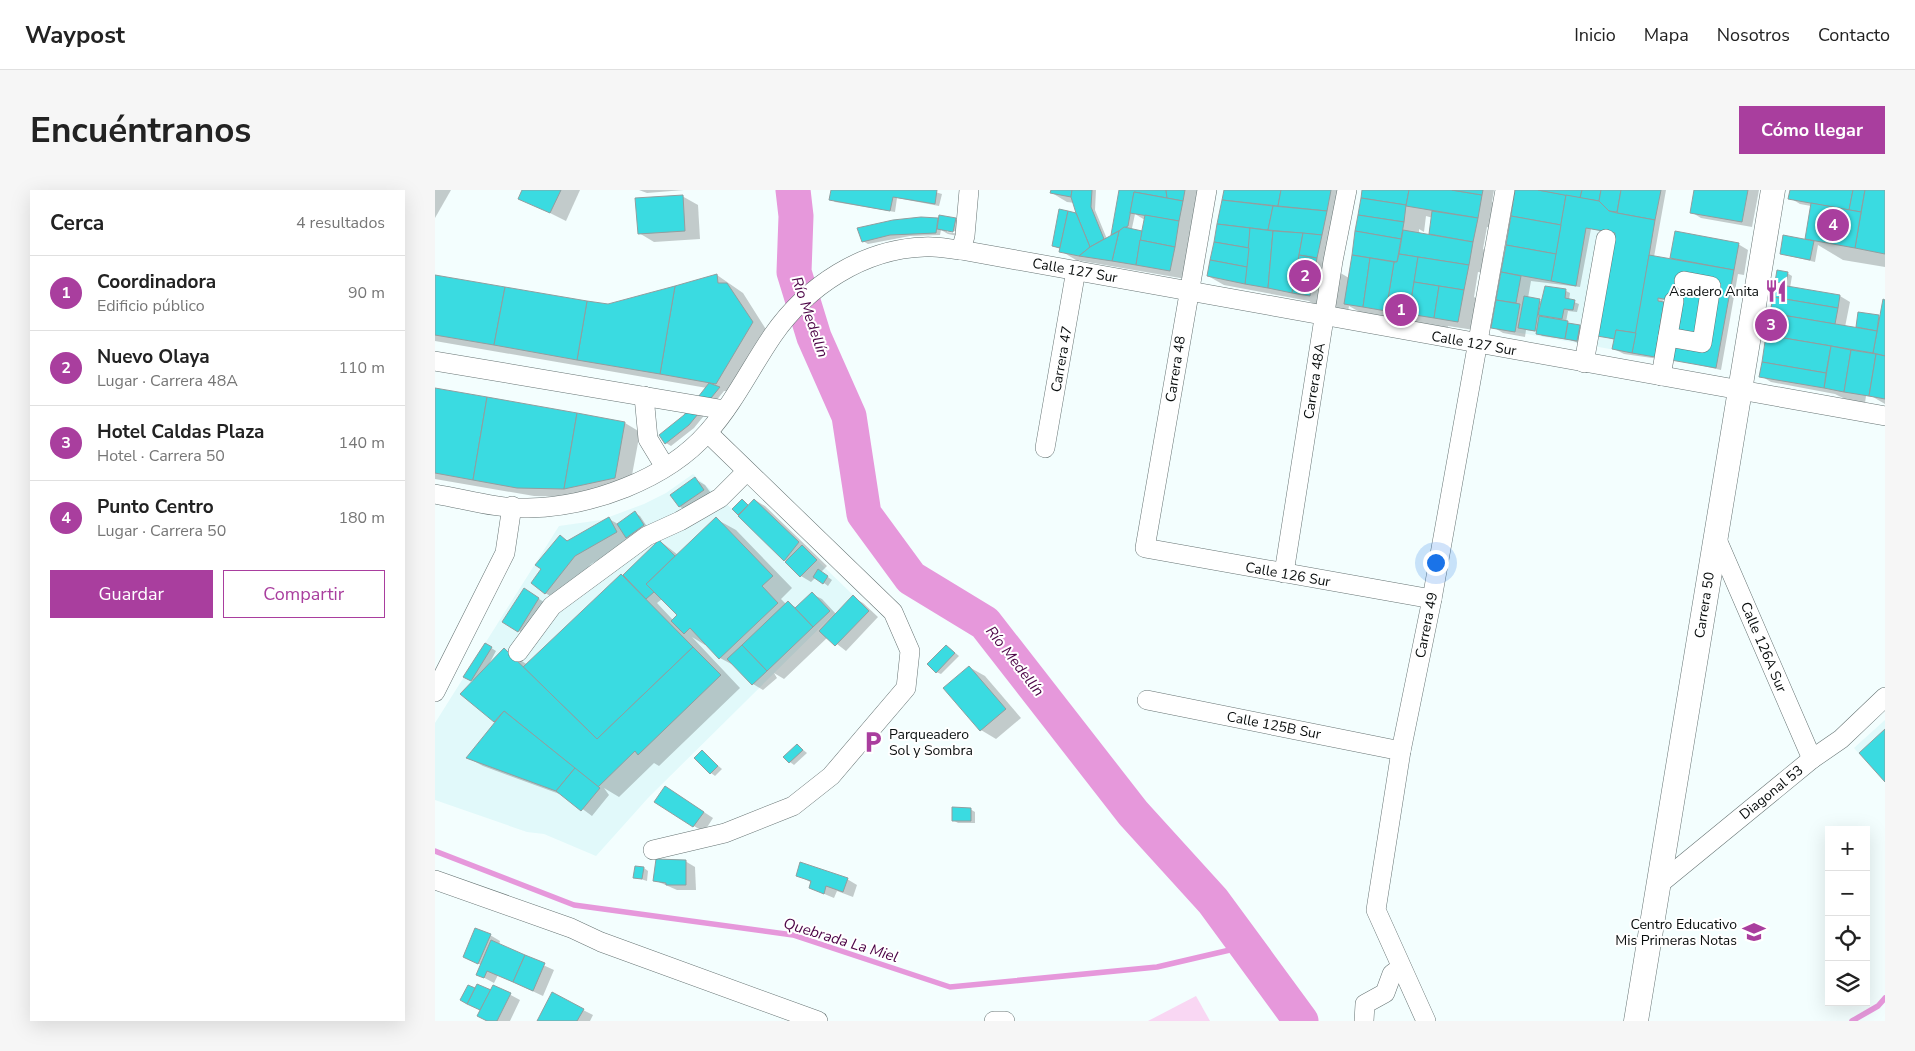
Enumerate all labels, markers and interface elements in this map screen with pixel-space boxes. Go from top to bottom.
text: Waypost [25,19,125,51]
text: Inicio [1574,23,1616,47]
text: Mapa [1644,23,1689,47]
text: Nosotros [1717,23,1790,47]
text: Contacto [1818,23,1890,47]
button: Cómo llegar [1739,106,1885,154]
text: Encuéntranos [30,107,251,154]
pin: 4 [1817,206,1849,244]
text: Cerca [50,209,104,237]
text: 4 resultados [296,212,385,234]
street label: Calle 127 Sur [1031,254,1119,287]
pin: 2 [1289,257,1321,295]
text: Coordinadora [97,269,216,295]
water label: Río Medellín [787,274,833,360]
restaurant icon: Asadero Anita [1763,278,1789,304]
text: 1 [61,282,71,304]
text: 90 m [348,282,385,304]
place label: Asadero Anita [1669,282,1759,301]
pin: 1 [1385,291,1417,329]
text: Edificio público [97,295,205,317]
pin: 3 [1755,306,1787,344]
street label: Carrera 47 [1046,325,1077,394]
street label: Calle 127 Sur [1430,327,1518,360]
street label: Carrera 48 [1161,335,1190,404]
street label: Carrera 48A [1299,342,1330,421]
text: Nuevo Olaya [97,344,210,370]
text: 2 [61,357,71,379]
text: 110 m [338,357,385,379]
text: Lugar · Carrera 48A [97,370,238,392]
text: Hotel Caldas Plaza [97,419,265,445]
text: 3 [61,432,71,454]
text: 140 m [338,432,385,454]
text: Hotel · Carrera 50 [97,445,225,467]
text: Punto Centro [97,494,214,520]
text: 4 [61,507,71,529]
text: 180 m [338,507,385,529]
text: Lugar · Carrera 50 [97,520,226,542]
your location [1423,550,1449,576]
street label: Calle 126 Sur [1244,558,1332,591]
button: Guardar [50,570,213,618]
button: Compartir [223,570,385,618]
street label: Carrera 50 [1690,571,1719,640]
street label: Carrera 49 [1411,591,1442,660]
street label: Calle 126A Sur [1736,599,1791,695]
water label: Río Medellín [981,622,1049,700]
street label: Calle 125B Sur [1225,707,1323,744]
place label: Parqueadero Sol y Sombra [889,725,973,760]
parking icon: Parqueadero Sol y Sombra [860,729,886,755]
street label: Diagonal 53 [1735,761,1807,824]
map controls [1825,826,1870,1006]
button: + [1825,826,1870,871]
button: − [1825,871,1870,916]
water label: Quebrada La Miel [781,913,901,967]
place label: Centro Educativo Mis Primeras Notas [1615,915,1737,950]
button: locate [1825,916,1870,961]
school or university icon: Centro Educativo Mis Primeras Notas [1741,919,1767,945]
button: layers [1825,961,1870,1006]

